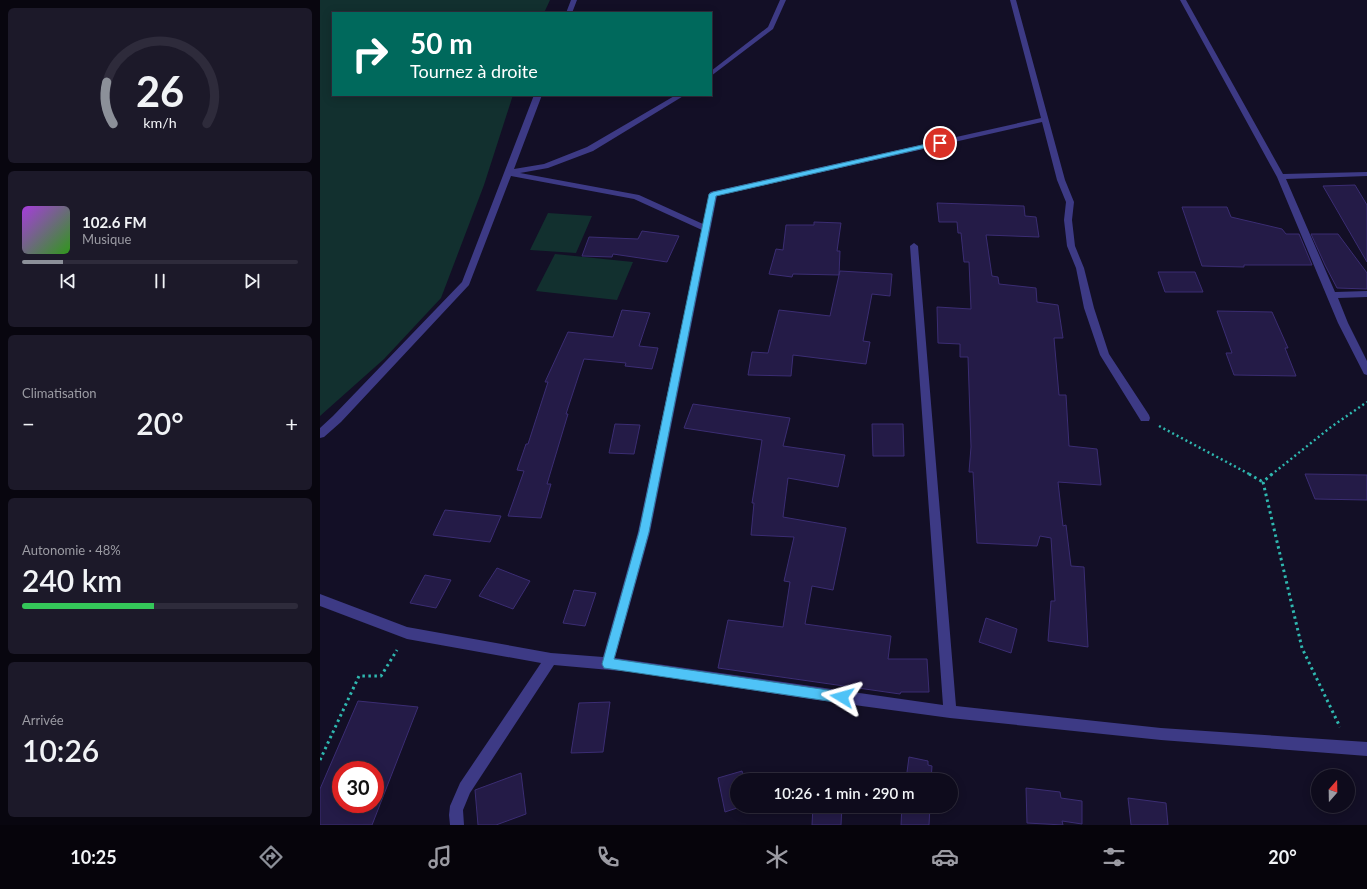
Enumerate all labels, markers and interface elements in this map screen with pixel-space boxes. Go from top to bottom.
text: 50 m [410,26,473,60]
icon: right [344,28,396,80]
text: Tournez à droite [410,60,538,82]
text: 26 [136,66,184,116]
text: km/h [143,113,177,130]
pin [923,126,957,160]
icon: arrive [929,132,951,154]
text: 102.6 FM [82,213,147,231]
text: Musique [82,231,131,247]
icon: previous [57,270,79,292]
icon: pause [149,270,171,292]
icon: next [241,270,263,292]
text: Climatisation [22,385,97,401]
text: 20° [136,405,184,441]
text: − [22,410,35,437]
text: + [285,410,298,437]
text: Autonomie · 48% [22,542,121,558]
text: 240 km [22,562,122,598]
position arrow [821,676,863,718]
text: Arrivée [22,712,64,728]
text: 10:26 [22,732,99,768]
speed limit sign: 30 [332,761,384,813]
north arrow [1311,769,1355,813]
map controls [1311,769,1355,813]
text: 10:26 · 1 min · 290 m [774,784,914,802]
icon: directions [257,843,285,871]
icon: music [426,843,454,871]
icon: phone [594,843,622,871]
icon: climate [763,843,791,871]
icon: car [931,843,959,871]
icon: filters [1100,843,1128,871]
text: 10:25 [70,846,117,868]
text: 20° [1268,846,1297,868]

